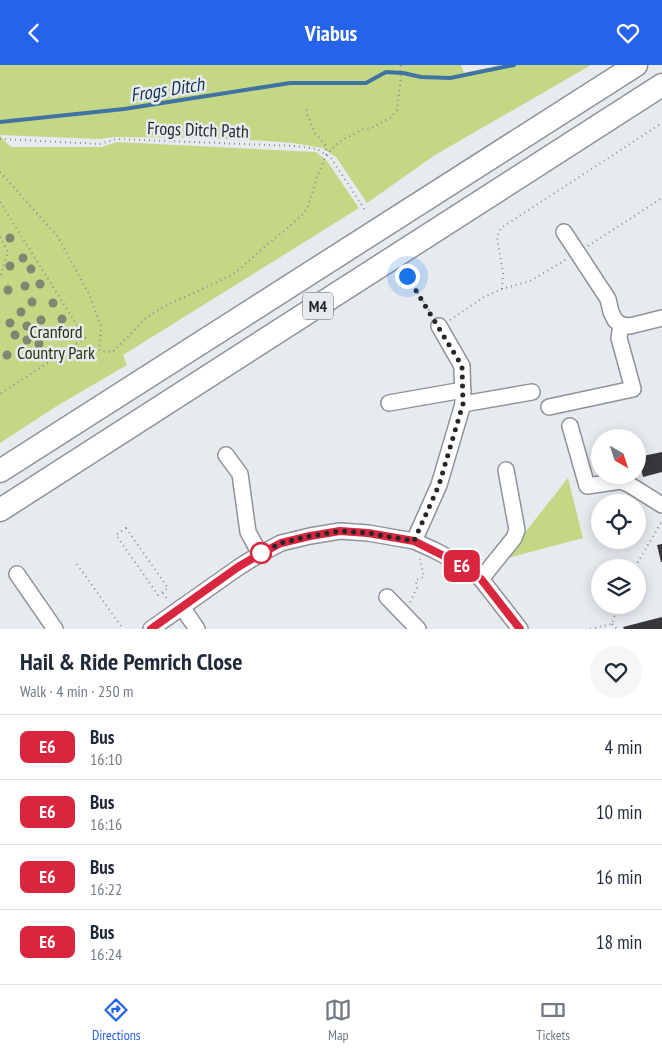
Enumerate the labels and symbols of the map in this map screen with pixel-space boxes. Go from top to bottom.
water label: Frogs Ditch [128,71,207,107]
street label: Frogs Ditch Path [147,116,249,143]
your location [395,264,420,289]
road number: M4 [303,293,333,320]
park label: Cranford Country Park [17,320,95,364]
north arrow [591,429,646,484]
unlabelled marker [250,542,272,564]
line badge: E6 [440,550,484,582]

